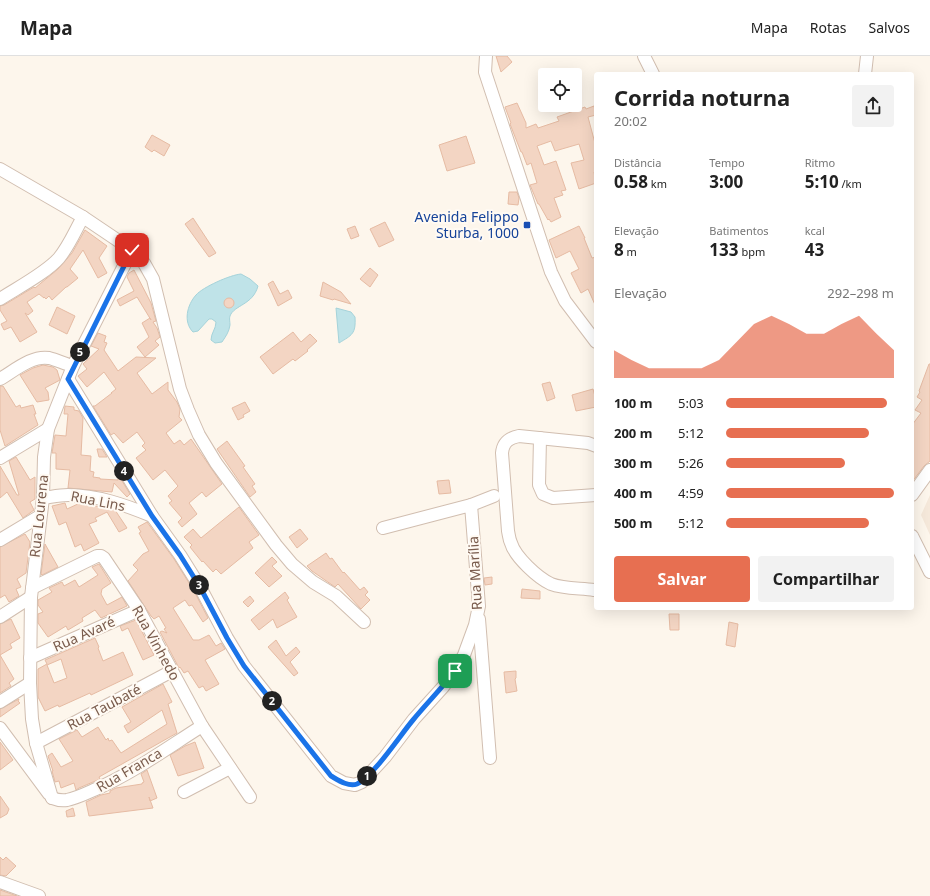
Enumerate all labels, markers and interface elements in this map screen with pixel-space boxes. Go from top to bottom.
text: Mapa [20,15,73,41]
text: Mapa [751,18,788,37]
text: Rotas [810,18,847,37]
text: Salvos [869,18,910,37]
map controls [538,68,582,112]
button: locate [538,68,582,112]
text: Corrida noturna [614,82,790,112]
button: share [852,85,894,127]
text: 20:02 [614,112,647,130]
text: Distância [614,155,661,170]
text: Tempo [709,155,745,170]
text: Ritmo [805,155,835,170]
text: 0.58 [614,170,648,193]
text: 3:00 [709,170,743,193]
text: 5:10 [805,170,839,193]
text: km [648,176,667,191]
text: /km [839,176,862,191]
place label: Avenida Felippo Sturba, 1000 [415,207,519,242]
marker: Avenida Felippo Sturba, 1000 [522,220,532,230]
text: Elevação [614,223,659,238]
text: Batimentos [709,223,769,238]
text: kcal [805,223,825,238]
pin [115,233,149,267]
text: 8 [614,238,624,261]
text: 133 [709,238,739,261]
text: 43 [805,238,824,261]
icon: check [121,239,143,261]
text: m [624,244,637,259]
text: bpm [739,244,765,259]
text: Elevação [614,284,667,302]
text: 292–298 m [827,284,894,302]
pin: 5 [70,342,90,362]
text: 5 [77,344,83,359]
text: 100 m [614,394,652,412]
text: 5:03 [678,394,704,412]
text: 200 m [614,424,652,442]
text: 5:12 [678,424,704,442]
text: 300 m [614,454,652,472]
text: 5:26 [678,454,704,472]
pin: 4 [114,461,134,481]
text: 4 [121,463,127,478]
street label: Rua Lourena [25,474,52,558]
text: 400 m [614,484,652,502]
text: 4:59 [678,484,704,502]
street label: Rua Lins [69,486,127,515]
text: 500 m [614,514,652,532]
text: 5:12 [678,514,704,532]
street label: Rua Marília [463,536,486,610]
button: Salvar [614,556,750,602]
button: Compartilhar [758,556,894,602]
pin: 3 [189,575,209,595]
text: 3 [196,577,202,592]
street label: Rua Vinhedo [128,602,185,684]
street label: Rua Avaré [50,611,118,656]
pin [438,654,472,688]
icon: arrive [444,660,466,682]
street label: Rua Taubaté [63,679,144,734]
pin: 2 [262,691,282,711]
text: 2 [269,693,275,708]
street label: Rua Franca [93,743,165,796]
pin: 1 [357,766,377,786]
text: 1 [364,768,370,783]

